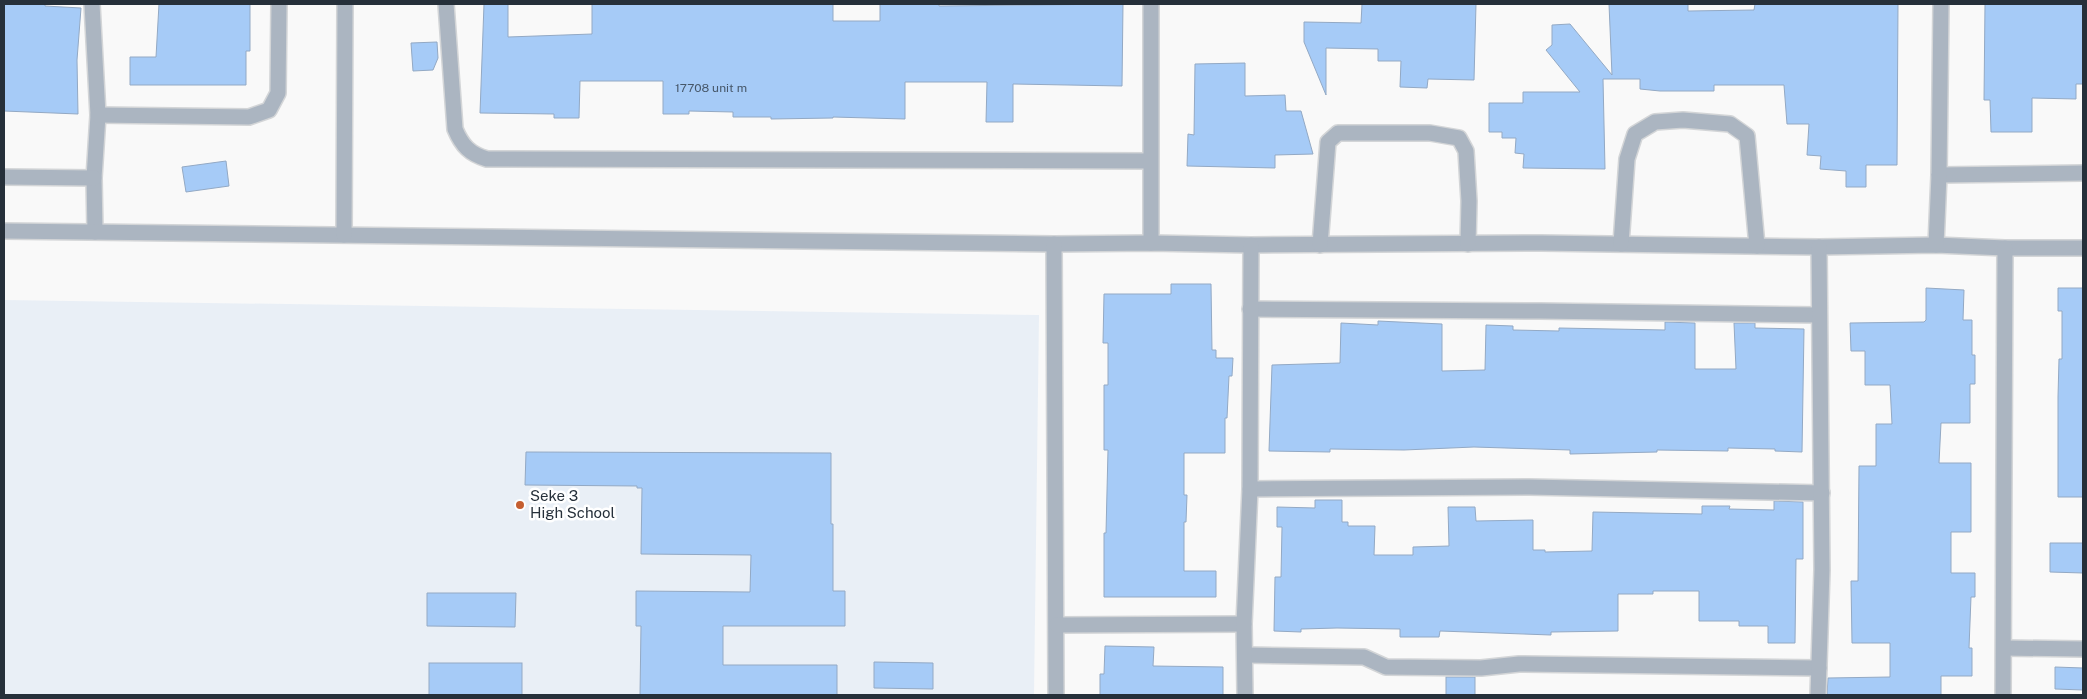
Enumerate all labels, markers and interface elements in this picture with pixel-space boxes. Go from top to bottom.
house number: 17708 unit m [675,81,747,95]
place label: Seke 3 High School [530,487,615,521]
marker: Seke 3 High School [514,499,526,511]

